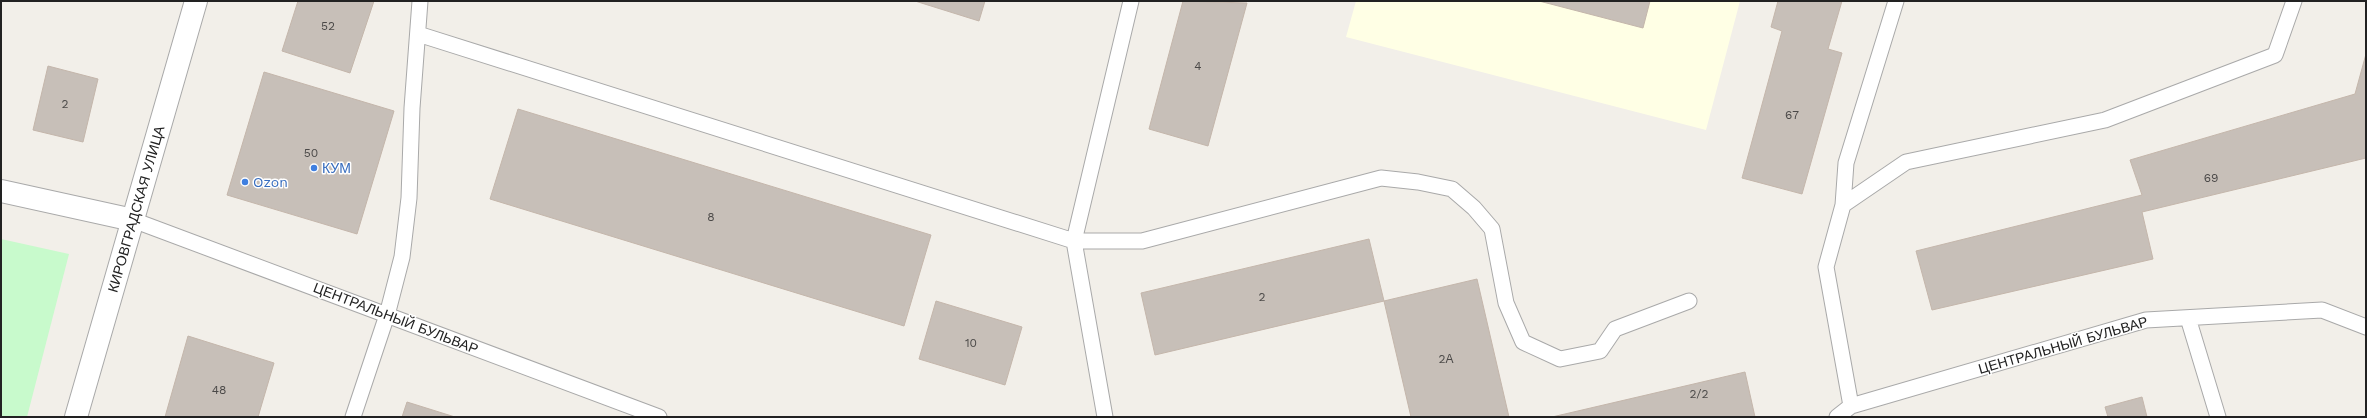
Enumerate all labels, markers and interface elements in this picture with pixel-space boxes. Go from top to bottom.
house number: 52 [321,19,335,33]
house number: 4 [1194,59,1202,73]
house number: 2 [62,97,69,111]
house number: 67 [1785,108,1799,122]
street label: КИРОВГРАДСКАЯ УЛИЦА [105,123,168,294]
house number: 50 [304,146,318,160]
place label: КУМ [322,160,351,176]
marker: КУМ [309,163,319,173]
house number: 69 [2204,171,2218,185]
place label: Ozon [253,174,288,190]
marker: Ozon [240,177,250,187]
house number: 8 [707,210,715,224]
street label: ЦЕНТРАЛЬНЫЙ БУЛЬВАР [311,278,481,357]
house number: 2 [1259,290,1266,304]
street label: ЦЕНТРАЛЬНЫЙ БУЛЬВАР [1976,312,2149,377]
house number: 10 [965,336,977,350]
house number: 2А [1439,352,1454,366]
house number: 48 [212,383,226,397]
house number: 2/2 [1689,387,1709,401]

